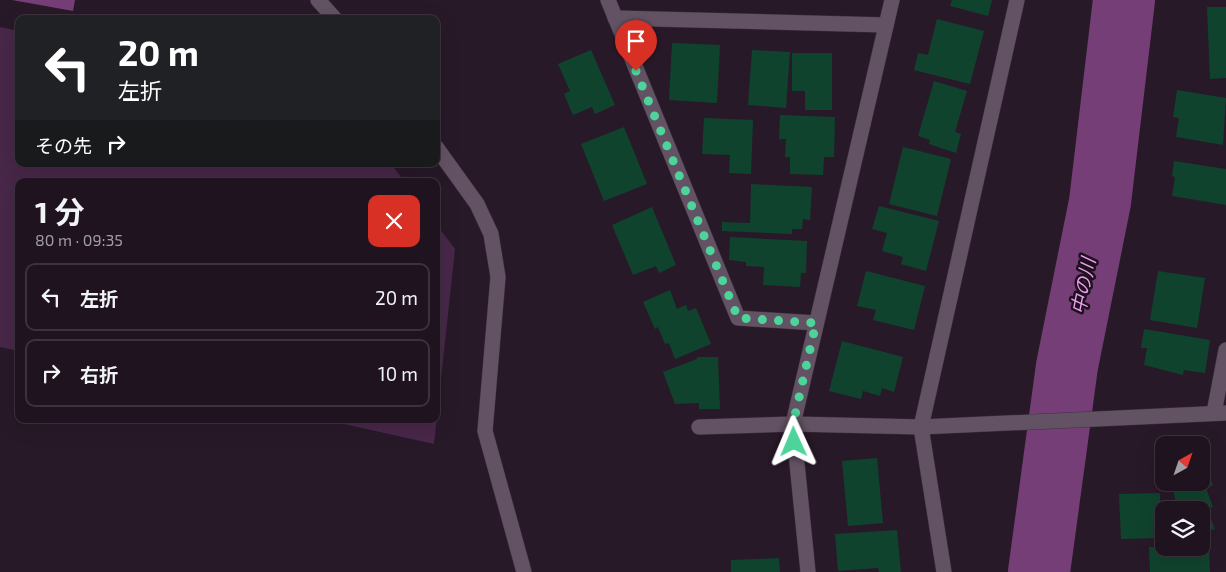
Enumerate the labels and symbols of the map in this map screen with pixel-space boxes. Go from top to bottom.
pin [615,20,657,71]
water label: 中の川 [1066,254,1100,316]
position arrow [767,415,819,467]
north arrow [1155,436,1210,491]

